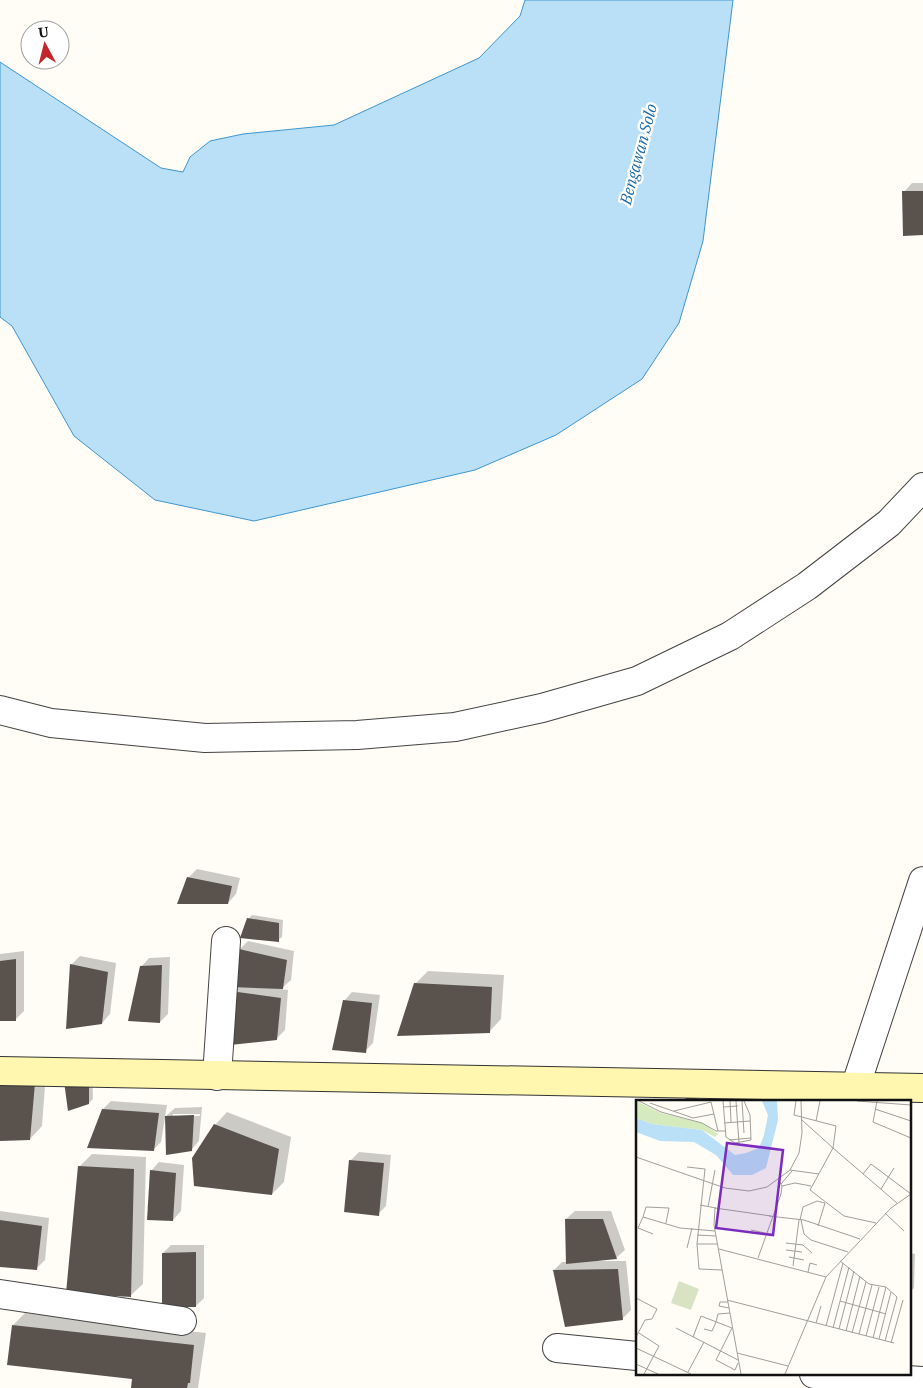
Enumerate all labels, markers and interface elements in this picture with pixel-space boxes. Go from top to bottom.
north arrow [20,20,70,70]
text: U [37,22,50,42]
water label: Bengawan Solo [615,101,661,207]
inset map [636,1100,910,1376]

